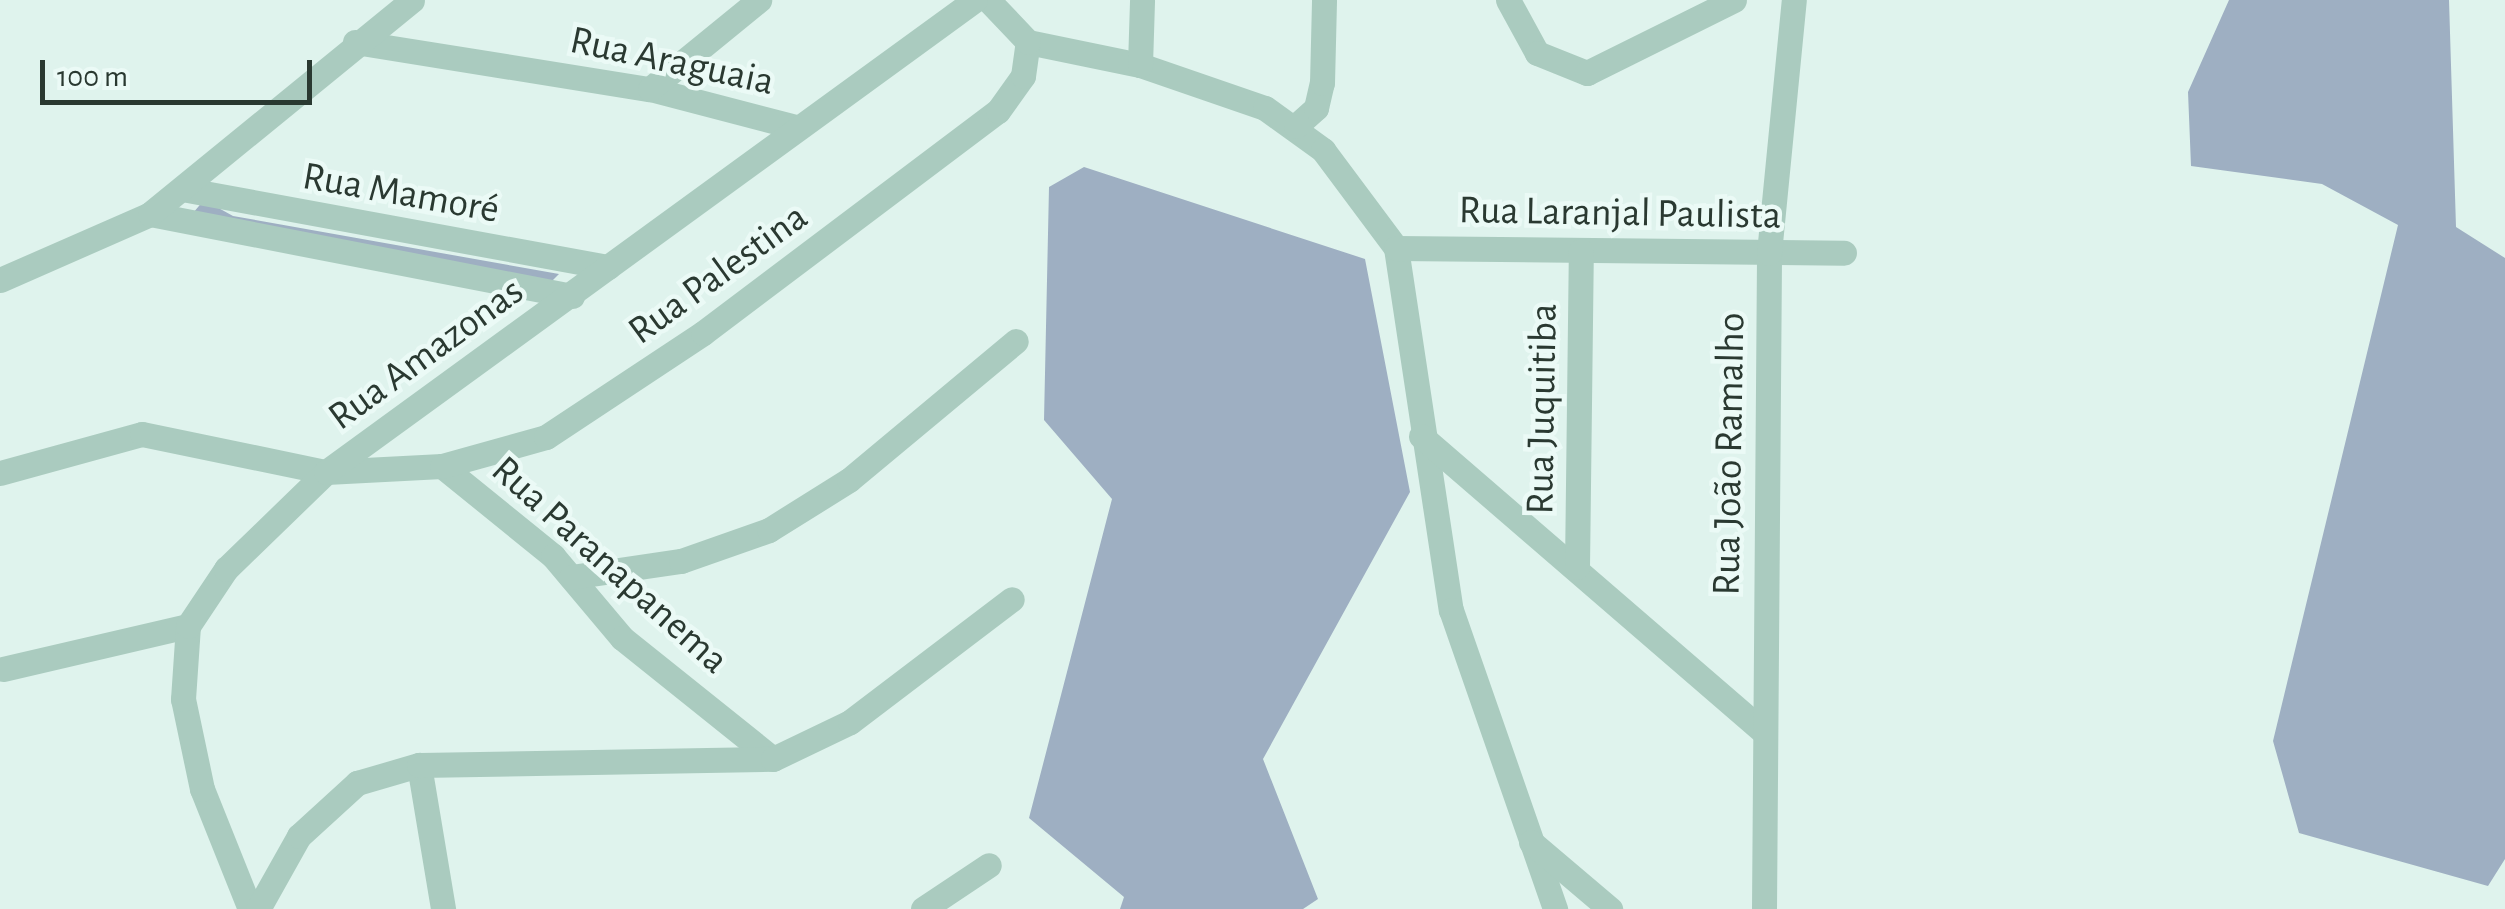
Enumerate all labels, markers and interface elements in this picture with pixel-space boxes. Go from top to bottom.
street label: Rua Araguaia [566,16,778,106]
scale bar [45,40,318,102]
text: 100 m [57,62,128,92]
street label: Rua Mamoré [299,152,503,234]
street label: Rua Laranjal Paulista [1458,186,1782,240]
street label: Rua Palestina [619,193,817,355]
street label: Rua Amazonas [319,267,533,441]
street label: Rua Juquitiba [1516,303,1568,515]
street label: Rua João Ramalho [1703,312,1755,596]
street label: Rua Paranapanema [482,446,738,684]

